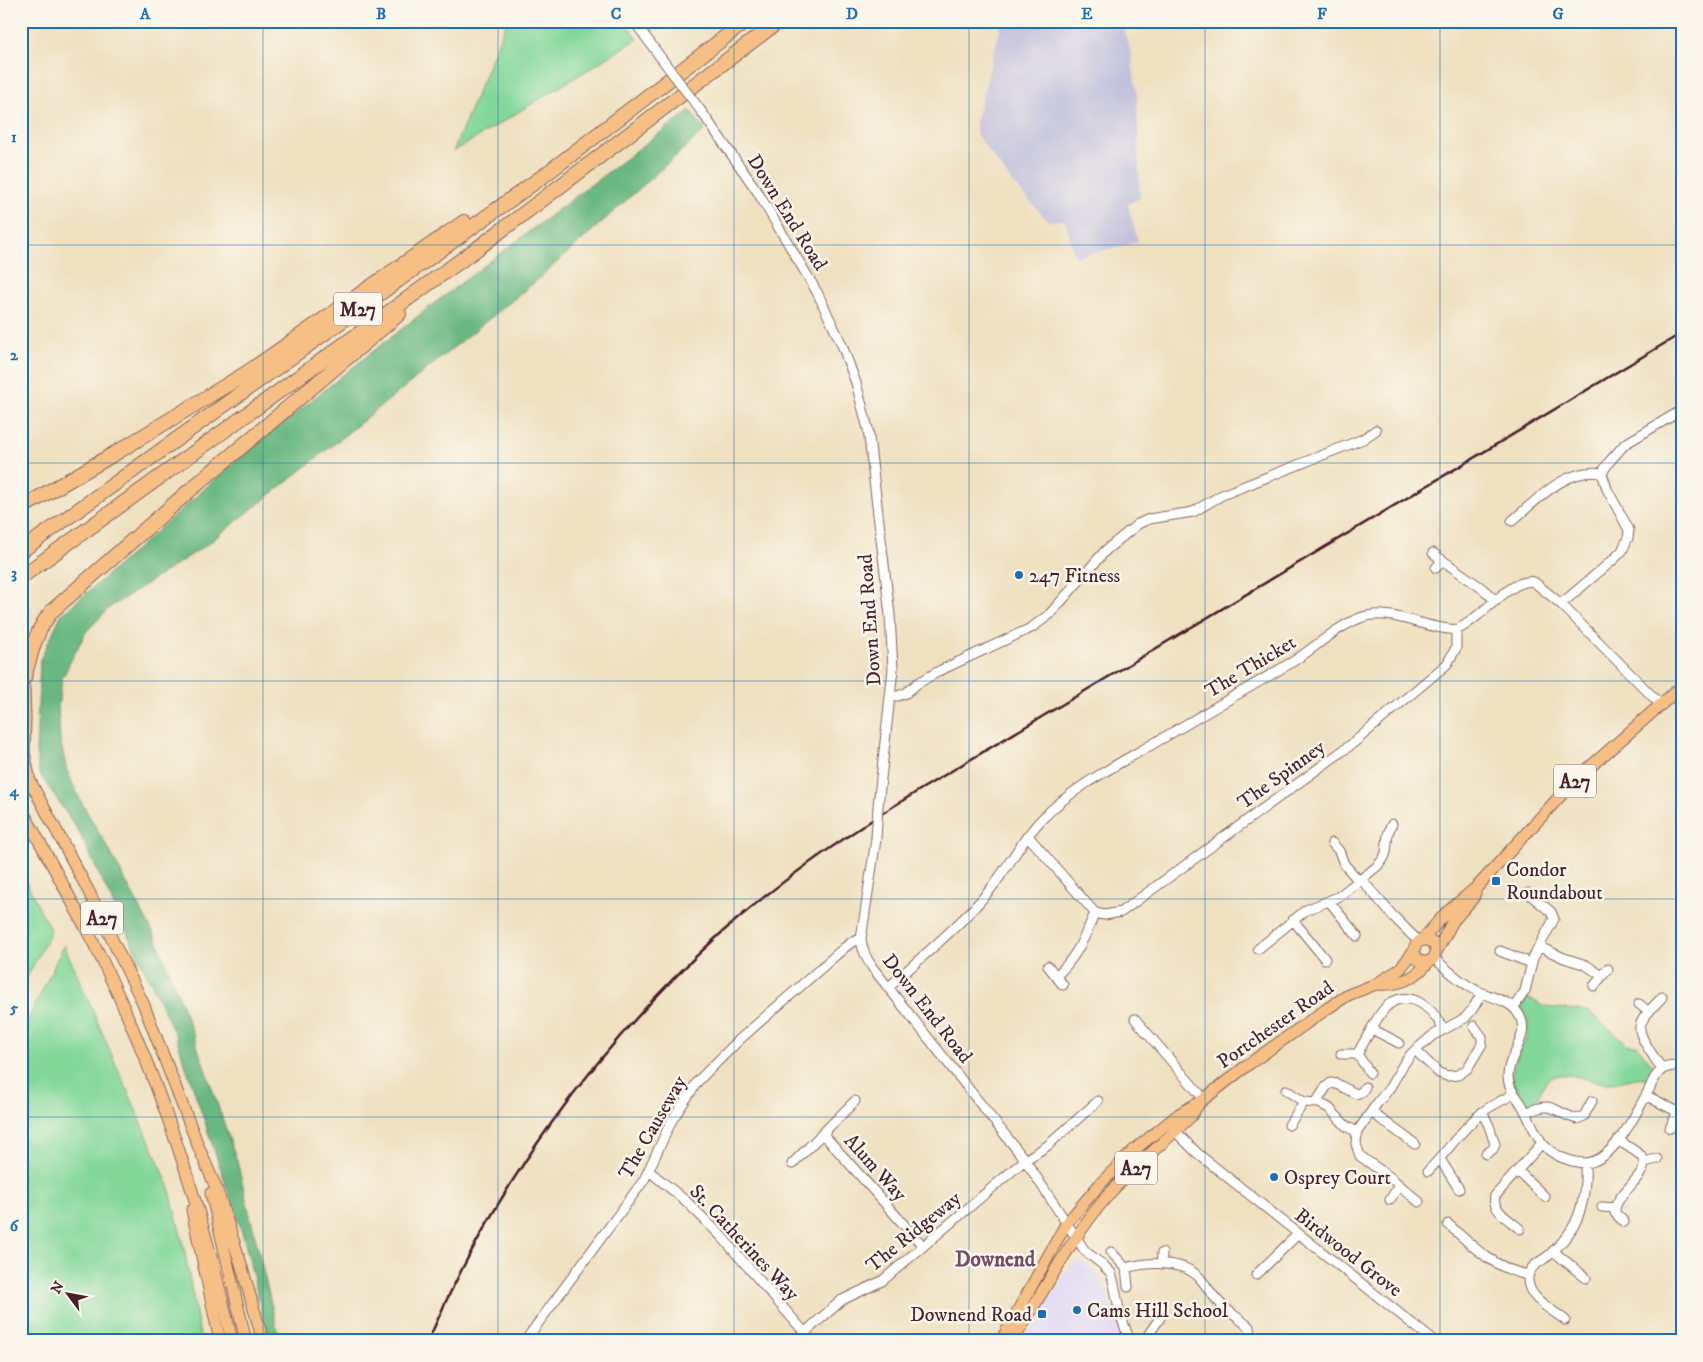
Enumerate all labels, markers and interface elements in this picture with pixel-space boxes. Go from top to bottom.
text: A [139,4,151,24]
text: B [376,4,386,24]
text: C [611,4,621,24]
text: D [846,4,858,24]
text: E [1081,4,1093,24]
text: F [1317,4,1327,24]
text: G [1552,4,1564,24]
text: 1 [11,127,17,147]
street label: Down End Road [741,150,832,276]
road number: M27 [334,292,382,326]
text: 2 [10,345,19,365]
street label: Down End Road [853,553,888,687]
text: 3 [11,563,17,583]
place label: 247 Fitness [1029,564,1121,589]
marker: 247 Fitness [1013,569,1025,581]
street label: The Thicket [1201,630,1301,704]
street label: The Spinney [1233,735,1331,815]
road number: A27 [1554,764,1596,798]
text: 4 [8,781,19,801]
place label: Condor Roundabout [1506,858,1603,906]
marker: Condor Roundabout [1490,875,1502,887]
road number: A27 [81,901,123,934]
street label: Down End Road [876,949,977,1069]
street label: Portchester Road [1213,976,1339,1075]
text: 5 [9,998,18,1018]
street label: The Causeway [614,1071,693,1184]
street label: Alum Way [838,1129,912,1207]
road number: A27 [1115,1152,1157,1184]
place label: Osprey Court [1284,1166,1391,1191]
marker: Osprey Court [1268,1171,1280,1183]
street label: St. Catherines Way [684,1180,805,1307]
street label: The Ridgeway [861,1186,967,1278]
street label: Birdwood Grove [1289,1203,1407,1303]
text: 6 [10,1216,20,1236]
district label: Downend [955,1247,1036,1273]
north arrow [42,1270,92,1320]
text: N [47,1278,69,1297]
place label: Cams Hill School [1087,1299,1228,1324]
place label: Downend Road [910,1303,1032,1328]
marker: Cams Hill School [1071,1304,1083,1316]
marker: Downend Road [1036,1308,1048,1320]

